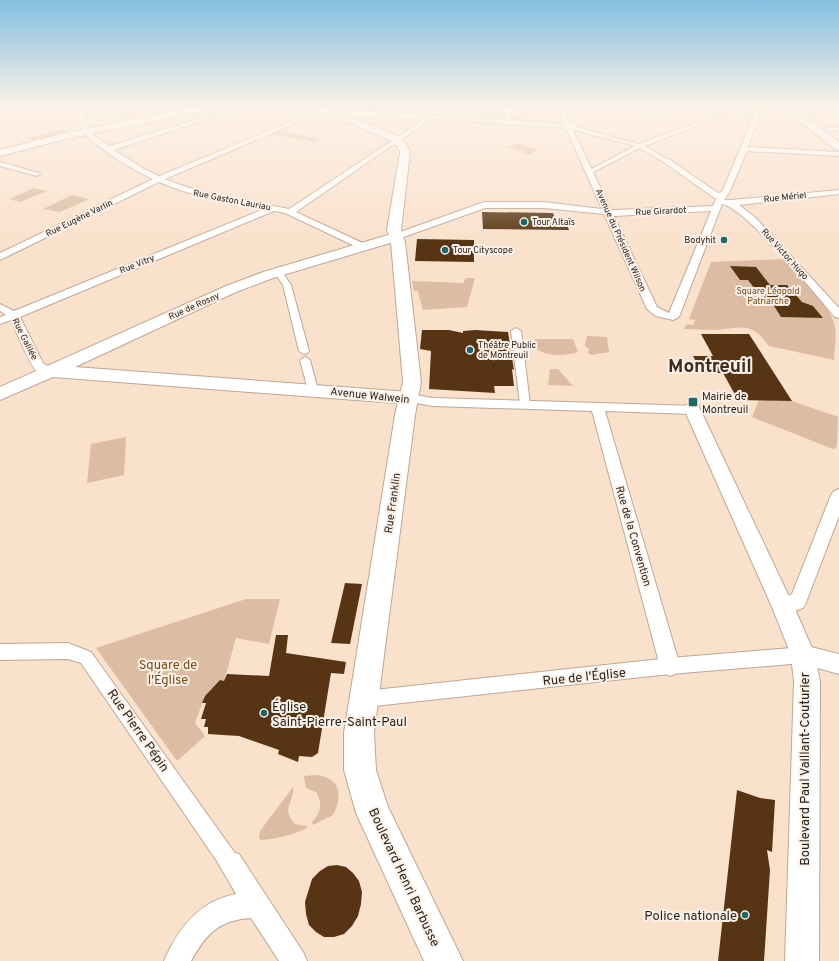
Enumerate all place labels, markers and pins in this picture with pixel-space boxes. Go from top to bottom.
marker: Tour Altaïs [519,217,529,227]
place label: Tour Altaïs [532,217,575,228]
place label: Bodyhit [684,235,716,246]
marker: Bodyhit [719,235,729,245]
marker: Tour Cityscope [440,245,450,255]
place label: Tour Cityscope [453,245,513,256]
place label: Théâtre Public de Montreuil [478,340,537,361]
marker: Théâtre Public de Montreuil [465,345,475,355]
place label: Mairie de Montreuil [702,390,749,417]
marker: Mairie de Montreuil [687,396,699,408]
place label: Église Saint-Pierre-Saint-Paul [272,698,407,731]
marker: Église Saint-Pierre-Saint-Paul [259,708,269,718]
place label: Police nationale [644,909,737,925]
marker: Police nationale [740,910,750,920]

